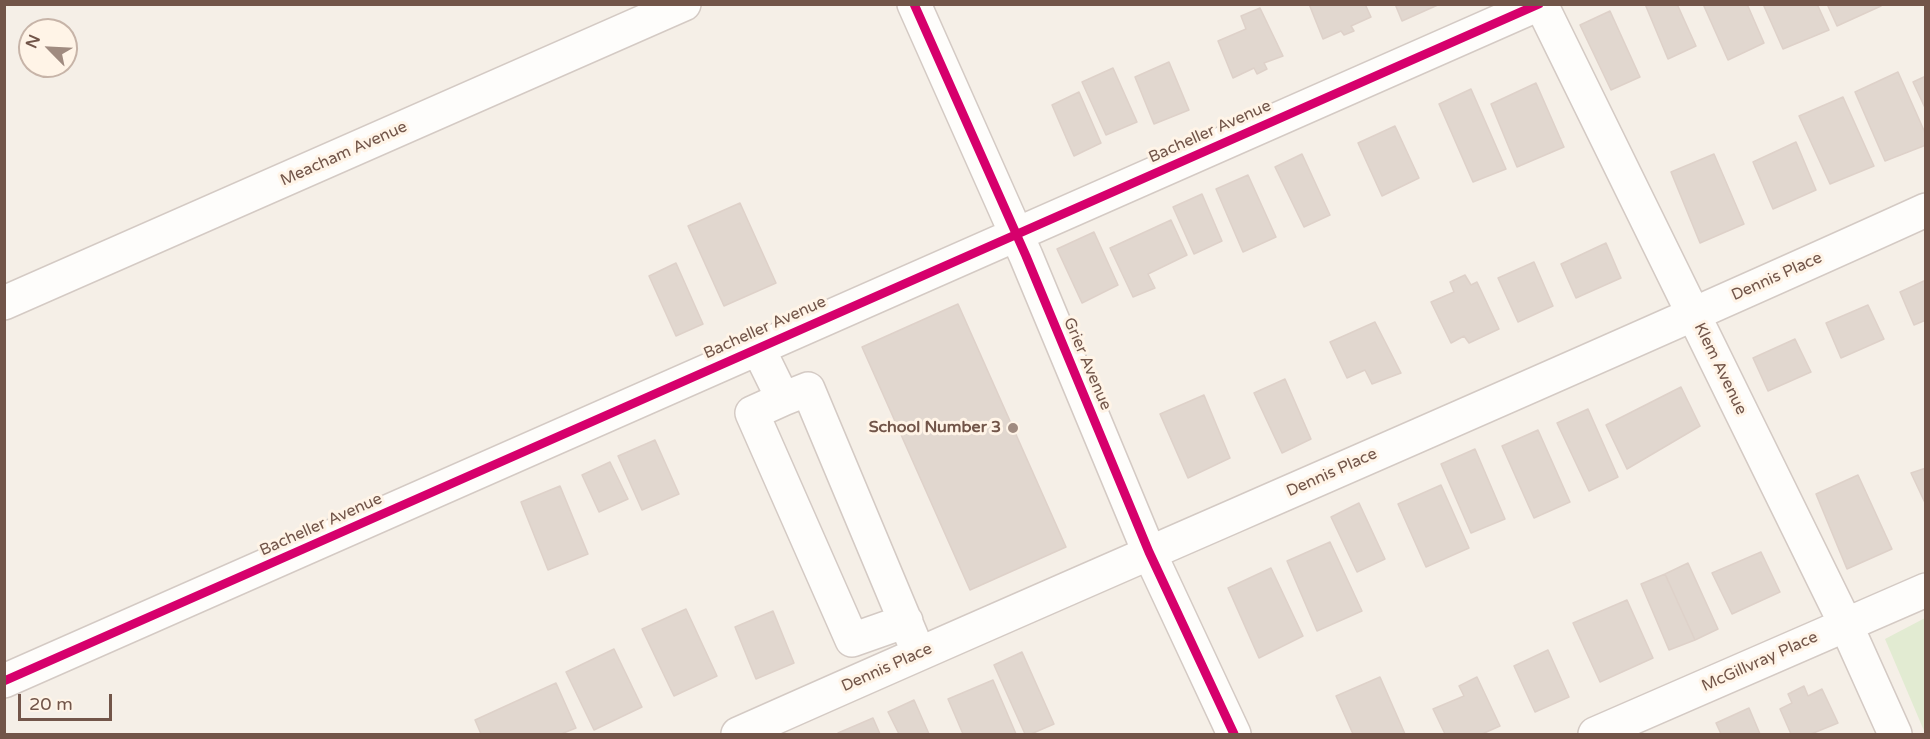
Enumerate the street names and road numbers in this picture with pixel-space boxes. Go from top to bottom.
street label: Bacheller Avenue [1146,96,1274,168]
street label: Meacham Avenue [278,117,410,191]
street label: Dennis Place [1729,248,1825,306]
street label: Bacheller Avenue [701,292,829,364]
street label: Grier Avenue [1059,315,1115,413]
street label: Klem Avenue [1689,320,1751,418]
street label: Dennis Place [1284,444,1380,502]
street label: Bacheller Avenue [257,489,385,561]
street label: McGillvray Place [1699,628,1821,696]
street label: Dennis Place [839,639,935,697]

